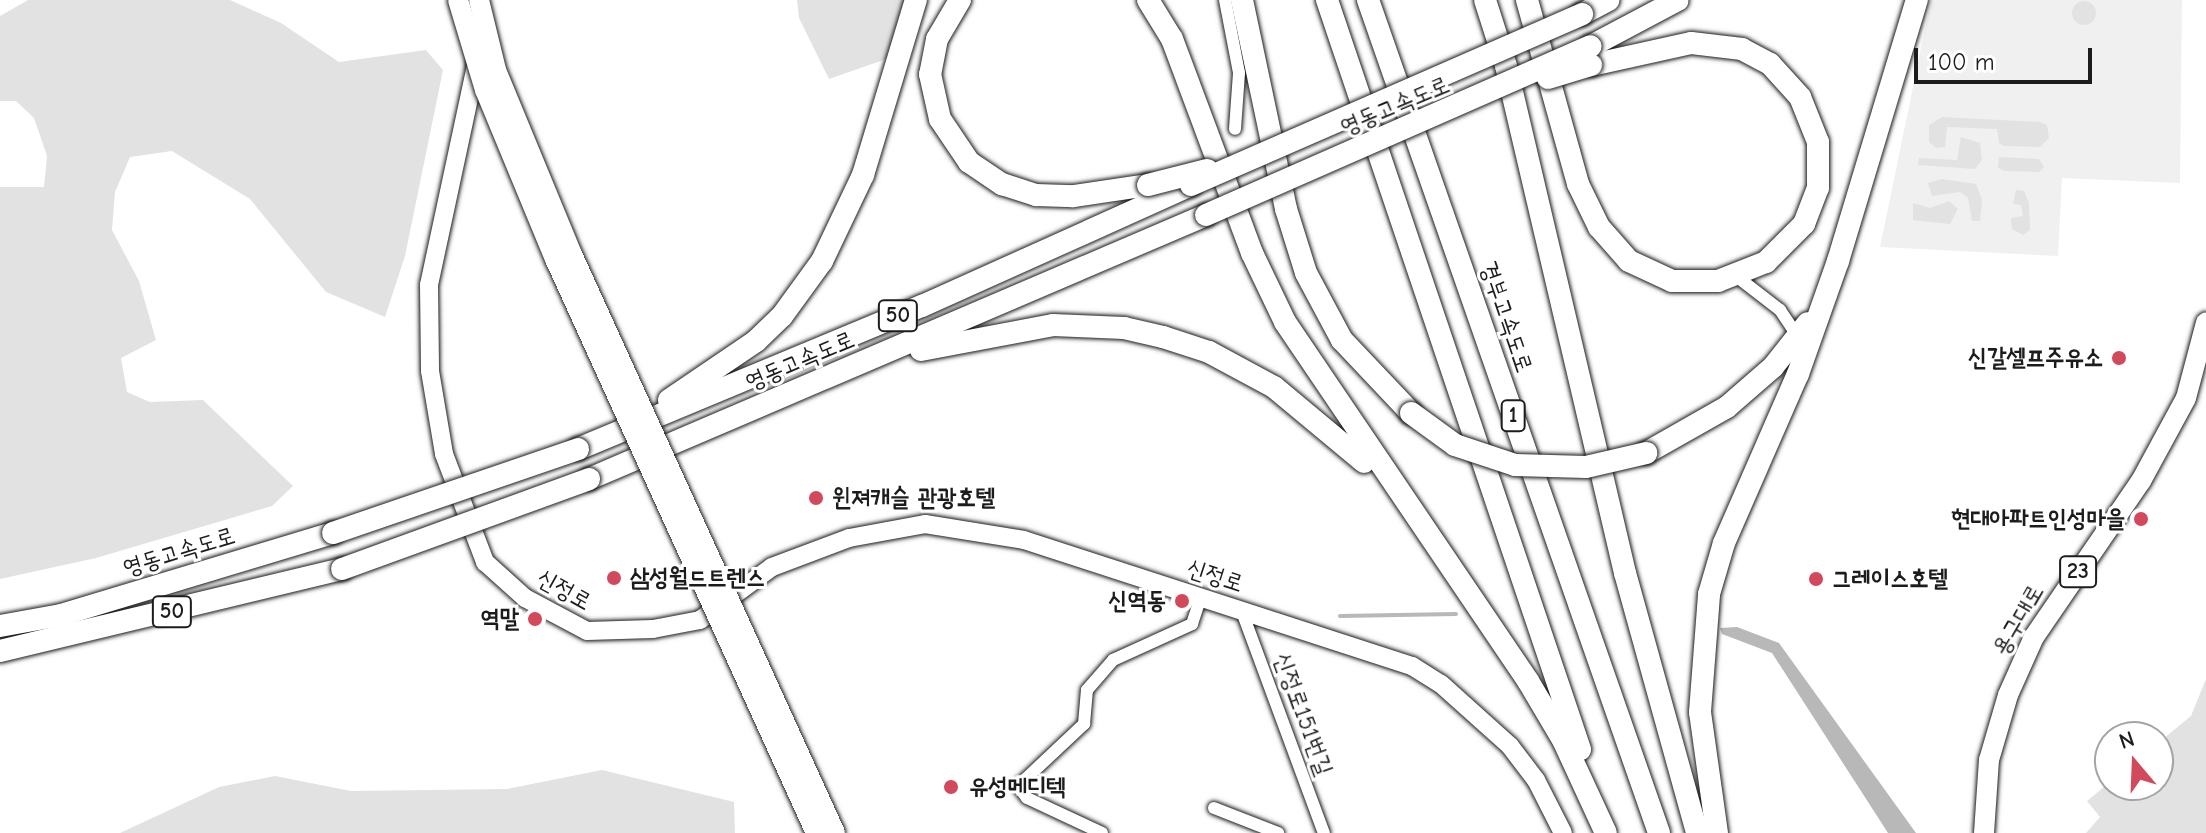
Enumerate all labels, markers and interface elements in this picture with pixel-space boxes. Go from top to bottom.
scale bar [1918,32,2096,82]
text: 100 m [1928,48,1995,76]
street label: 영동고속도로 [1336,70,1454,142]
street label: 경부고속도로 [1474,258,1538,376]
road number: 50 [876,298,920,334]
street label: 영동고속도로 [741,325,859,397]
place label: 신갈셀프주유소 [1968,344,2103,372]
marker: 신갈셀프주유소 [2110,349,2128,367]
road number: 1 [1499,398,1527,434]
place label: 윈져캐슬 관광호텔 [832,484,995,512]
marker: 윈져캐슬 관광호텔 [807,489,825,507]
place label: 현대아파트인성마을 [1951,505,2125,533]
marker: 현대아파트인성마을 [2132,510,2150,528]
street label: 영동고속도로 [119,521,239,583]
street label: 신정로 [1183,553,1247,599]
road number: 23 [2058,554,2098,590]
street label: 신정로 [532,563,596,617]
place label: 삼성월드트렌스 [630,564,765,592]
place label: 그레이스호텔 [1832,565,1948,593]
marker: 삼성월드트렌스 [605,569,623,587]
marker: 그레이스호텔 [1807,570,1825,588]
street label: 용구대로 [1986,579,2050,661]
place label: 신역동 [1108,587,1166,615]
marker: 신역동 [1173,592,1191,610]
road number: 50 [150,594,194,630]
place label: 역말 [480,605,519,633]
marker: 역말 [526,610,544,628]
street label: 신정로151번길 [1267,649,1339,779]
north arrow [2094,721,2174,801]
text: N [2116,726,2138,755]
place label: 유성메디텍 [969,773,1066,801]
marker: 유성메디텍 [940,776,962,798]

